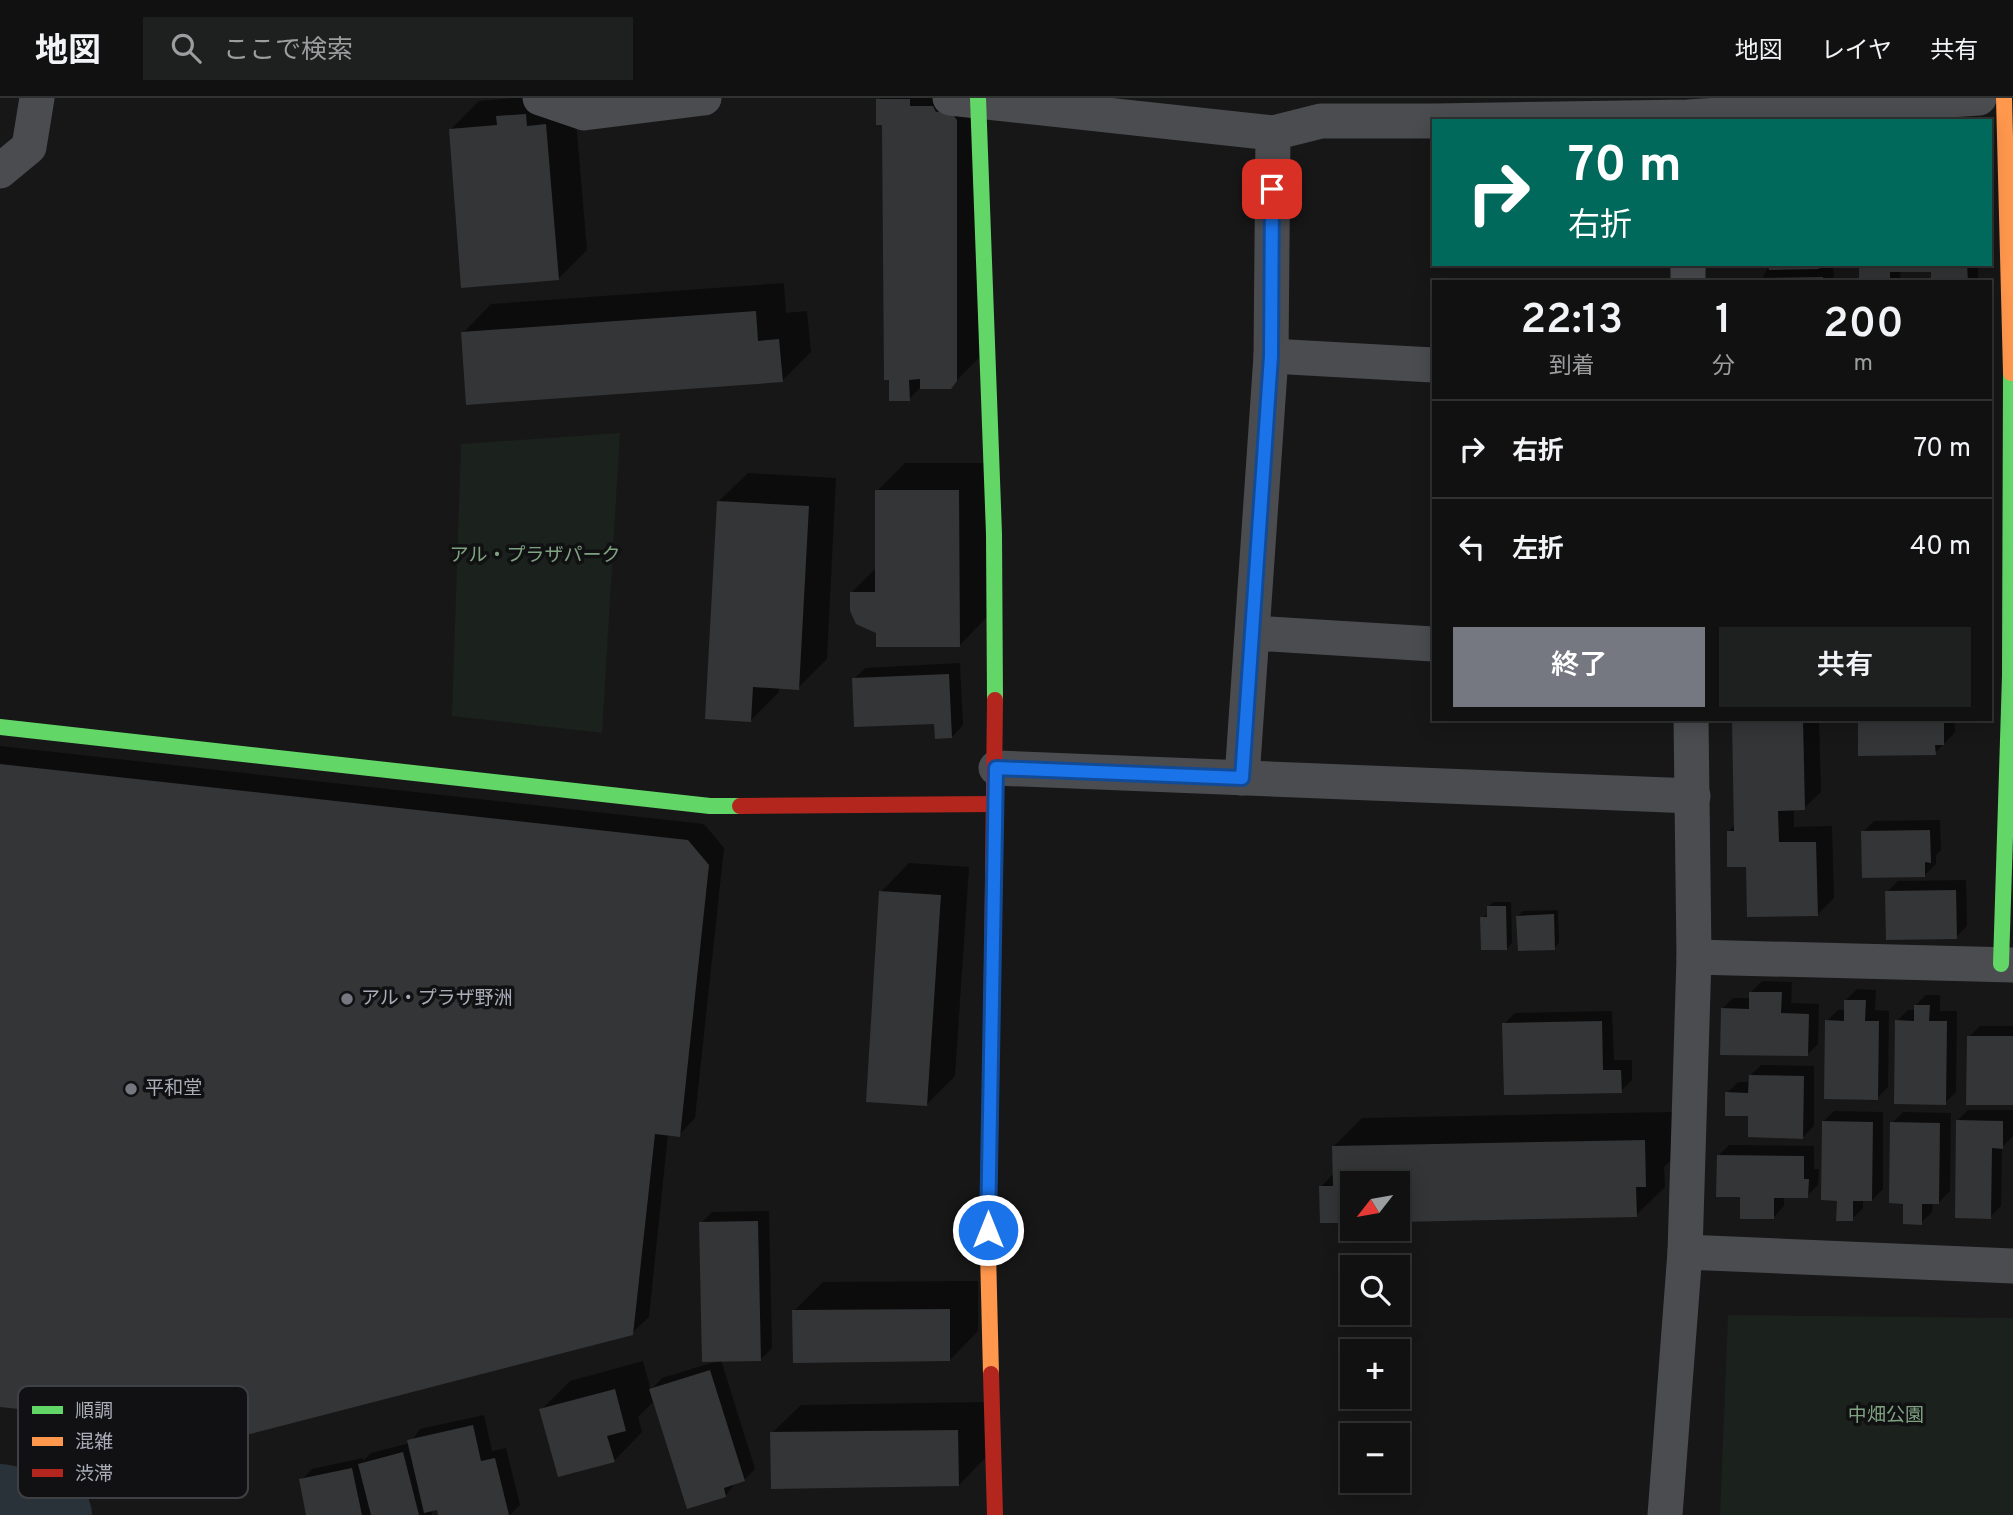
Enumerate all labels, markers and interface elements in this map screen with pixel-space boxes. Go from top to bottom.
search box [143,17,633,80]
icon: search [167,29,205,67]
text: 地図 [35,32,101,74]
text: ここで検索 [223,35,353,68]
text: 地図 [1735,37,1783,67]
text: レイヤ [1821,37,1892,67]
text: 共有 [1930,37,1978,67]
text: 70 m [1568,137,1682,199]
icon: right [1453,147,1544,238]
pin [1242,159,1302,219]
icon: arrive [1253,170,1291,208]
text: 右折 [1568,207,1632,247]
text: 22:13 [1520,295,1623,348]
text: 1 [1715,295,1731,348]
text: 200 [1823,299,1904,352]
text: m [1854,350,1873,379]
text: 到着 [1549,353,1595,382]
text: 分 [1712,353,1735,382]
icon: right [1453,430,1491,468]
text: 70 m [1913,433,1971,466]
text: 右折 [1512,436,1564,469]
icon: left [1453,528,1491,566]
text: 40 m [1910,531,1971,564]
text: 左折 [1512,534,1564,567]
park label: アル・プラザパーク [450,544,620,568]
button: 終了 [1453,627,1705,707]
button: 共有 [1719,627,1971,707]
place label: アル・プラザ野洲 [361,987,513,1011]
marker: アル・プラザ野洲 [339,991,355,1007]
place label: 平和堂 [145,1077,202,1101]
marker: 平和堂 [123,1081,139,1097]
north arrow [1340,1171,1410,1241]
map controls [1340,1171,1410,1493]
position arrow [951,1193,1025,1267]
button: search [1340,1255,1410,1325]
button: + [1340,1339,1410,1409]
legend [18,1386,248,1498]
text: 順調 [75,1400,113,1424]
park label: 中畑公園 [1848,1404,1924,1428]
button: − [1340,1423,1410,1493]
text: 混雑 [75,1431,113,1455]
text: 渋滞 [75,1463,113,1487]

